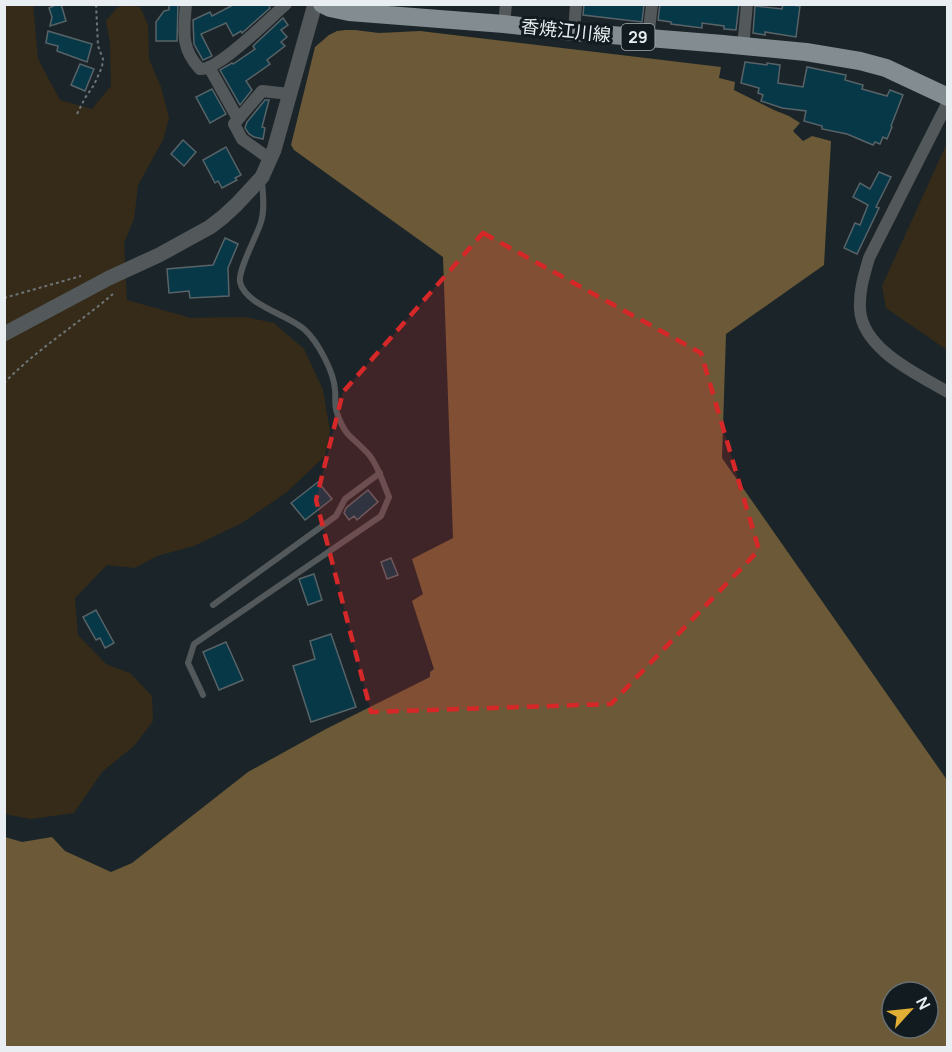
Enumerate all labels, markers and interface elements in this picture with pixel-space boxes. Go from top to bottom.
street label: 香焼江川線 [520,13,612,47]
road number: 29 [622,24,654,50]
north arrow [880,980,940,1040]
text: N [911,993,936,1013]

